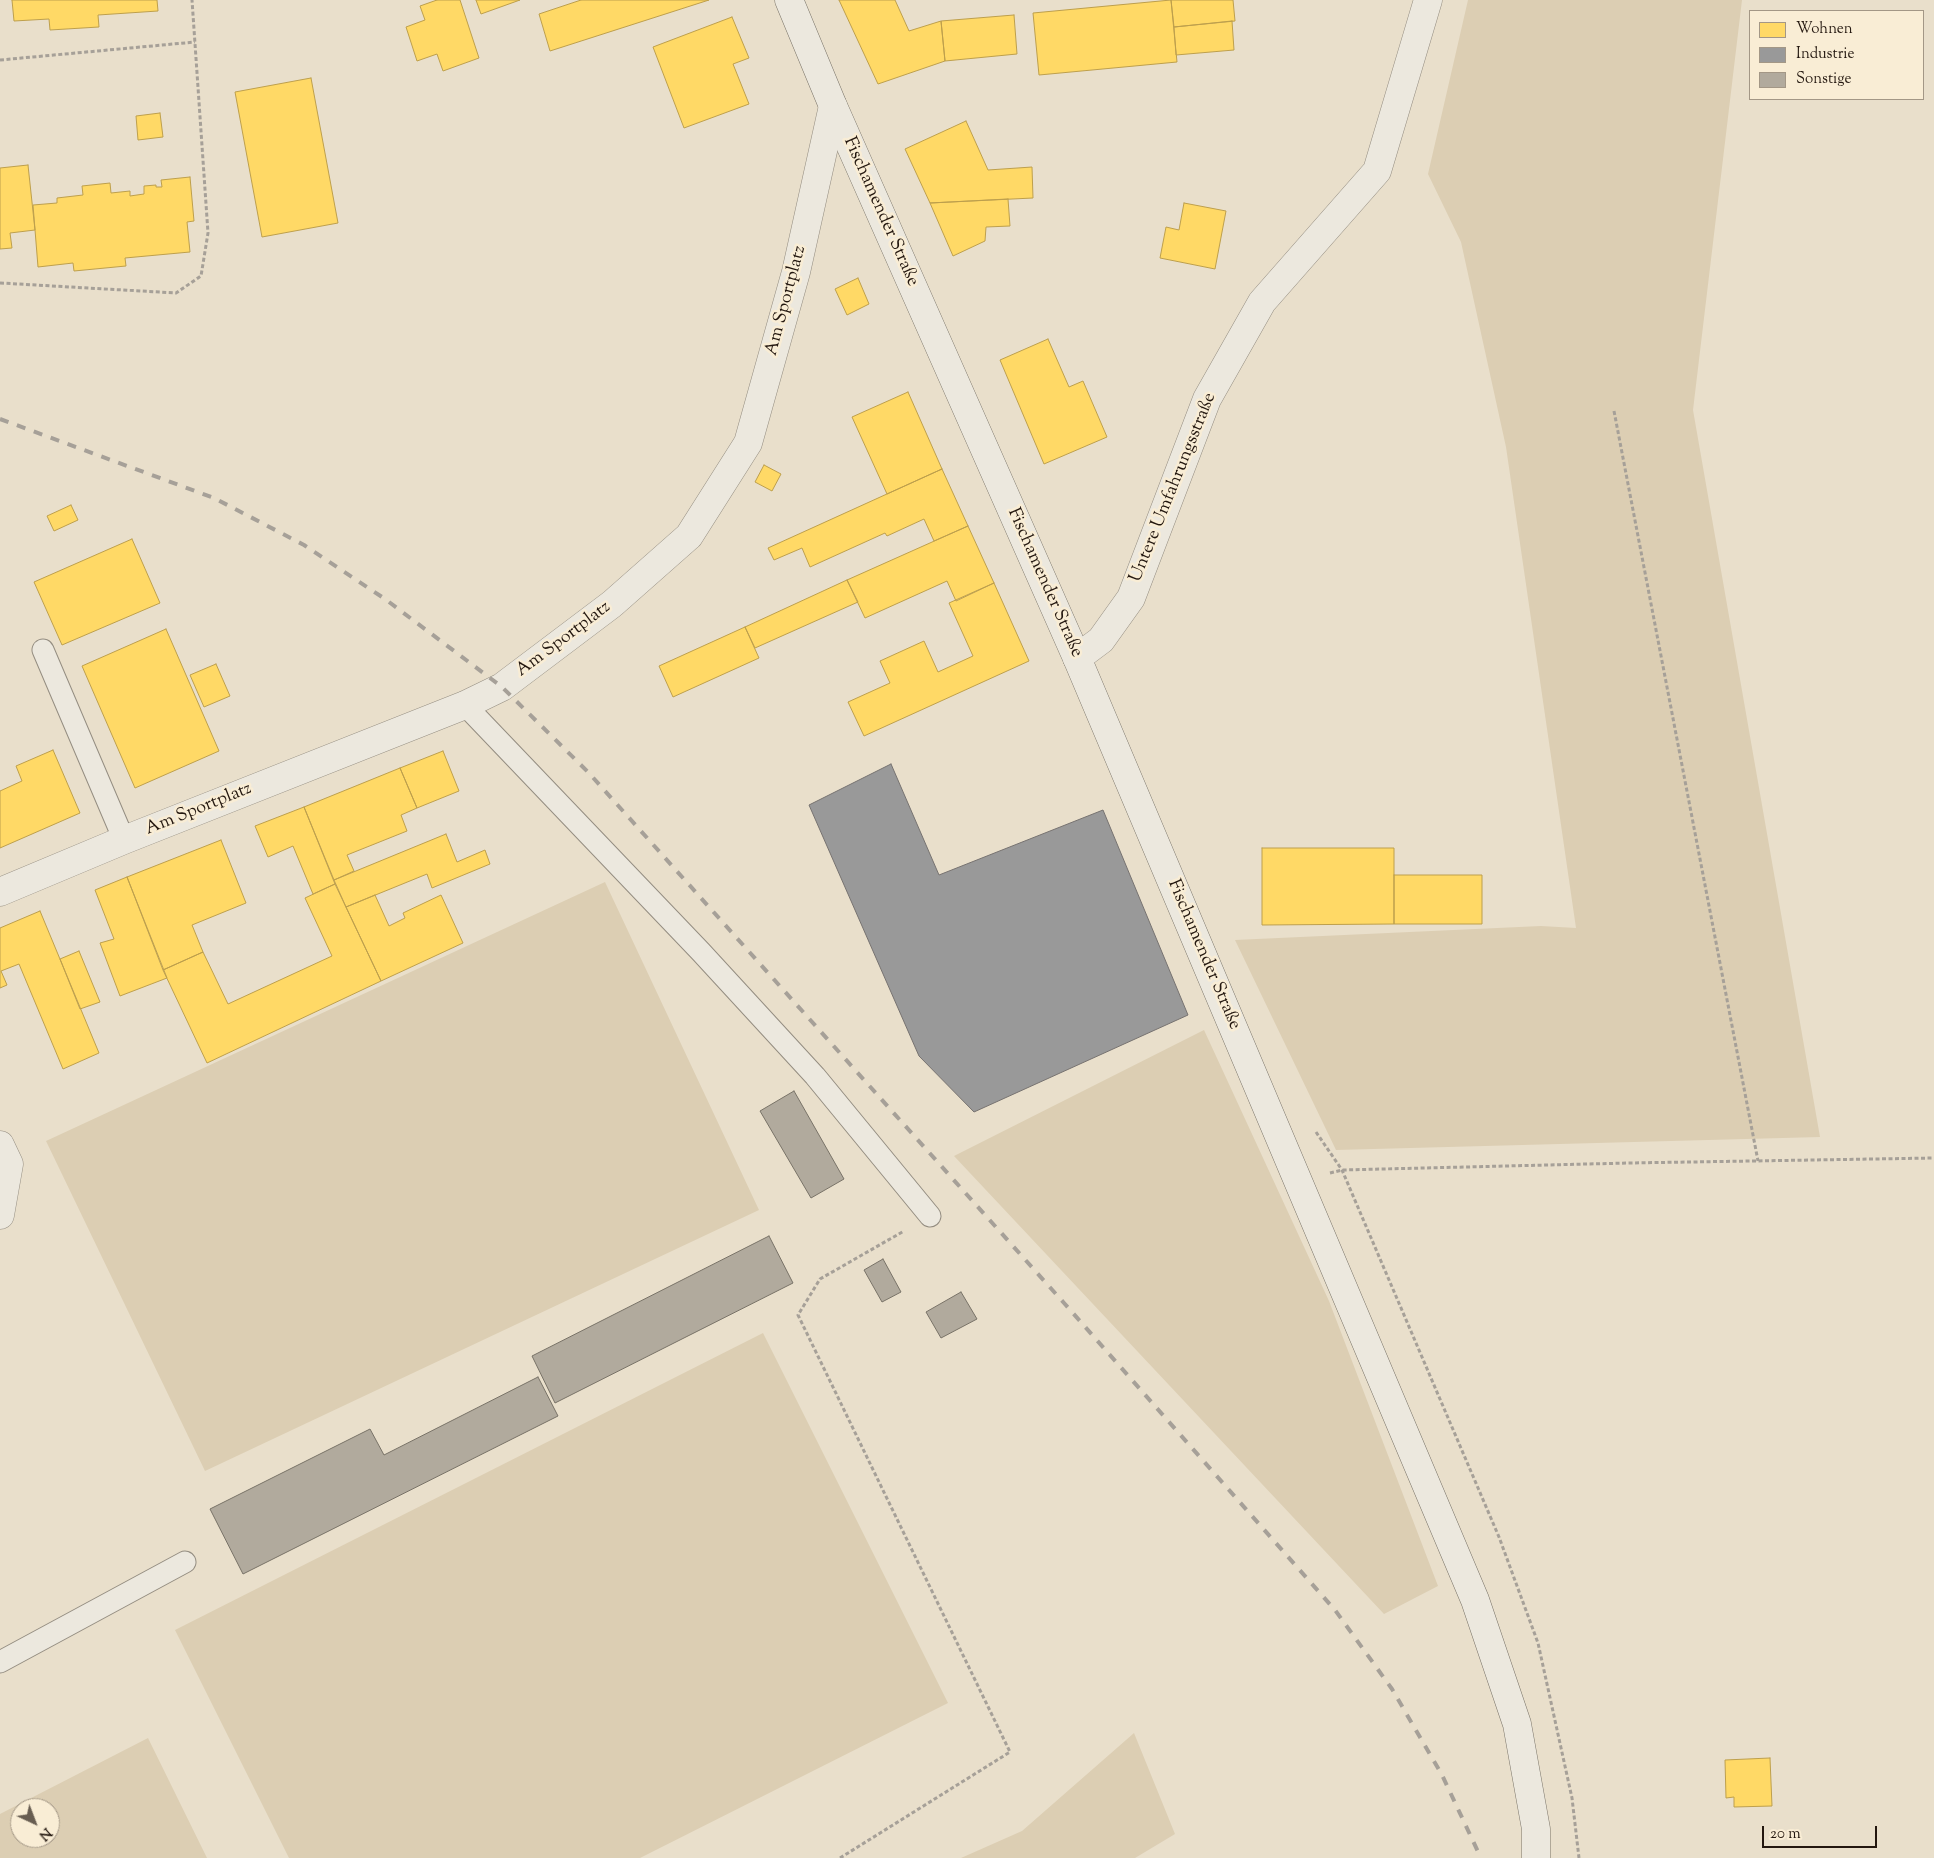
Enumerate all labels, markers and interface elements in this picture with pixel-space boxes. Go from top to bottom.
legend [1749,10,1924,100]
text: Wohnen [1796,19,1853,40]
text: Industrie [1796,44,1854,65]
text: Sonstige [1796,69,1851,90]
street label: Fischamender Straße [837,134,923,290]
street label: Am Sportplatz [762,244,812,358]
street label: Untere Umfahrungsstraße [1126,390,1222,586]
street label: Fischamender Straße [1001,505,1087,661]
street label: Am Sportplatz [512,597,616,683]
street label: Am Sportplatz [143,779,255,841]
street label: Fischamender Straße [1162,877,1244,1033]
north arrow [10,1798,60,1848]
scale bar [1764,1816,1879,1848]
text: N [34,1822,55,1844]
text: 20 m [1770,1824,1801,1845]

